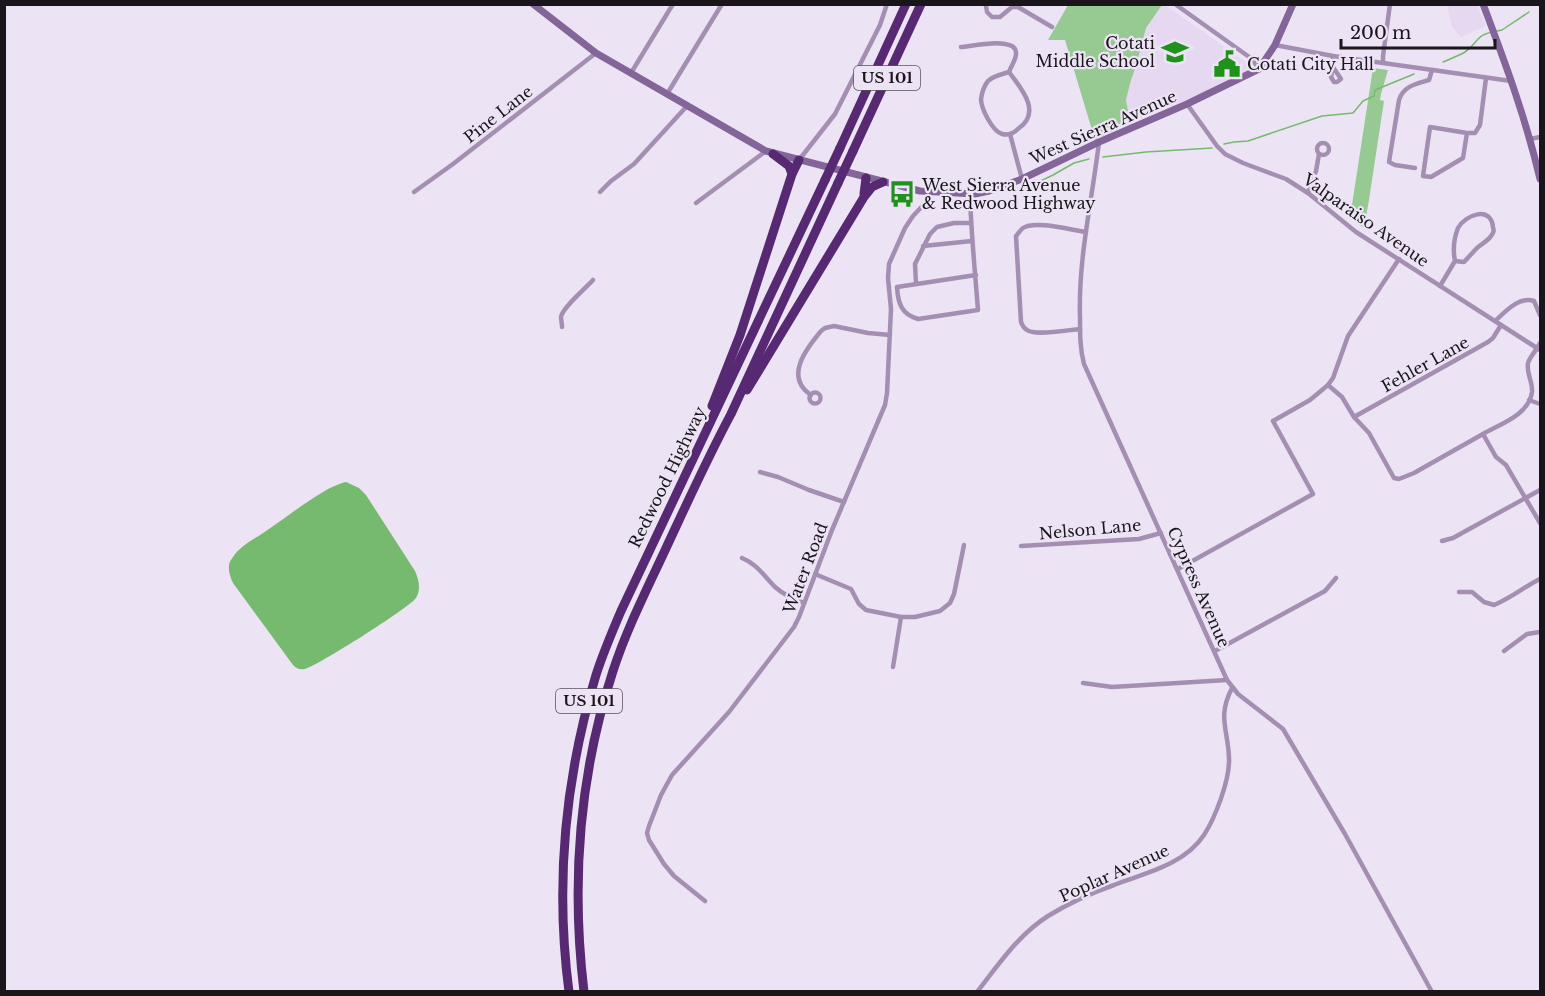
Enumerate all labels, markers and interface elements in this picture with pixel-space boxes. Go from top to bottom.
scale bar [1341,12,1496,50]
text: 200 m [1350,22,1411,44]
place label: Cotati Middle School [1036,33,1156,71]
school or university icon: Cotati Middle School [1160,37,1190,67]
public building icon: Cotati City Hall [1212,49,1242,79]
place label: Cotati City Hall [1247,54,1374,74]
road number: US 101 [854,66,920,90]
street label: Pine Lane [460,81,536,147]
street label: West Sierra Avenue [1026,86,1179,169]
street label: Valparaiso Avenue [1298,168,1433,271]
place label: West Sierra Avenue & Redwood Highway [921,175,1096,213]
bus stop icon: West Sierra Avenue & Redwood Highway [887,179,917,209]
street label: Fehler Lane [1378,332,1472,396]
street label: Redwood Highway [624,402,710,551]
street label: Nelson Lane [1038,515,1142,543]
street label: Water Road [778,519,832,617]
street label: Cypress Avenue [1163,524,1235,650]
road number: US 101 [556,689,622,713]
street label: Poplar Avenue [1056,840,1172,906]

